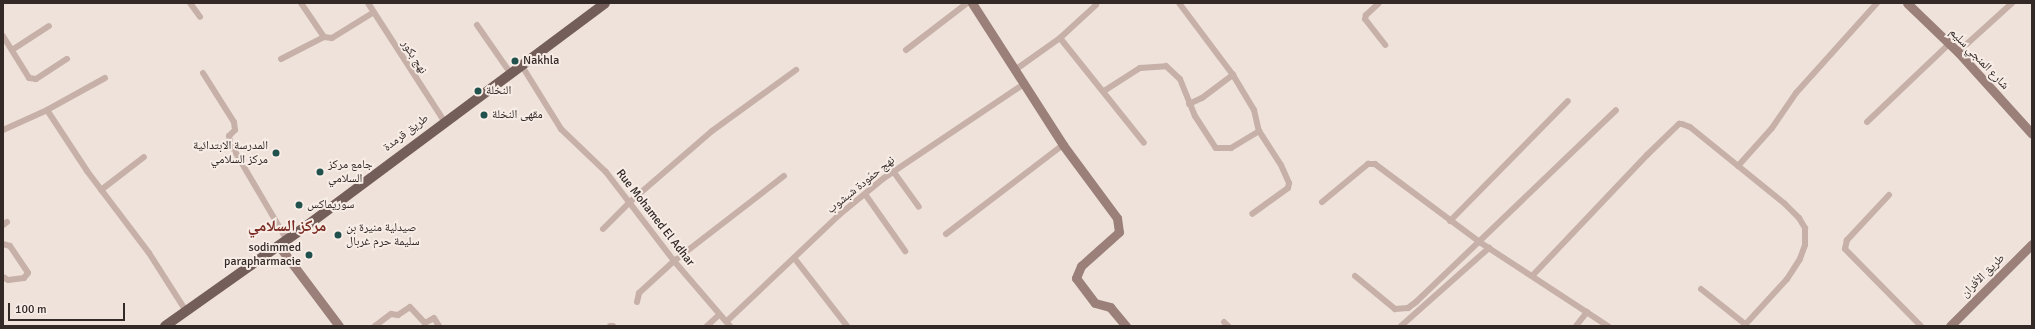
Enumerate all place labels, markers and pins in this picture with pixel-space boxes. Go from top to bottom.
place label: Nakhla [523,54,559,68]
marker: Nakhla [510,56,520,66]
place label: النخلة [486,84,511,98]
marker: النخلة [473,86,483,96]
place label: مقهى النخلة [492,108,543,122]
marker: مقهى النخلة [479,110,489,120]
place label: المدرسة الابتدائية مركز السلامي [193,139,268,167]
marker: المدرسة الابتدائية مركز السلامي [271,148,281,158]
place label: جامع مركز السلامي [328,158,373,186]
marker: جامع مركز السلامي [315,167,325,177]
place label: سوريماكس [307,198,354,212]
marker: سوريماكس [294,200,304,210]
place label: صيدلية منيرة بن سليمة حرم غربال [346,221,420,249]
marker: صيدلية منيرة بن سليمة حرم غربال [333,230,343,240]
place label: sodimmed parapharmacie [224,241,301,269]
marker: sodimmed parapharmacie [304,250,314,260]

